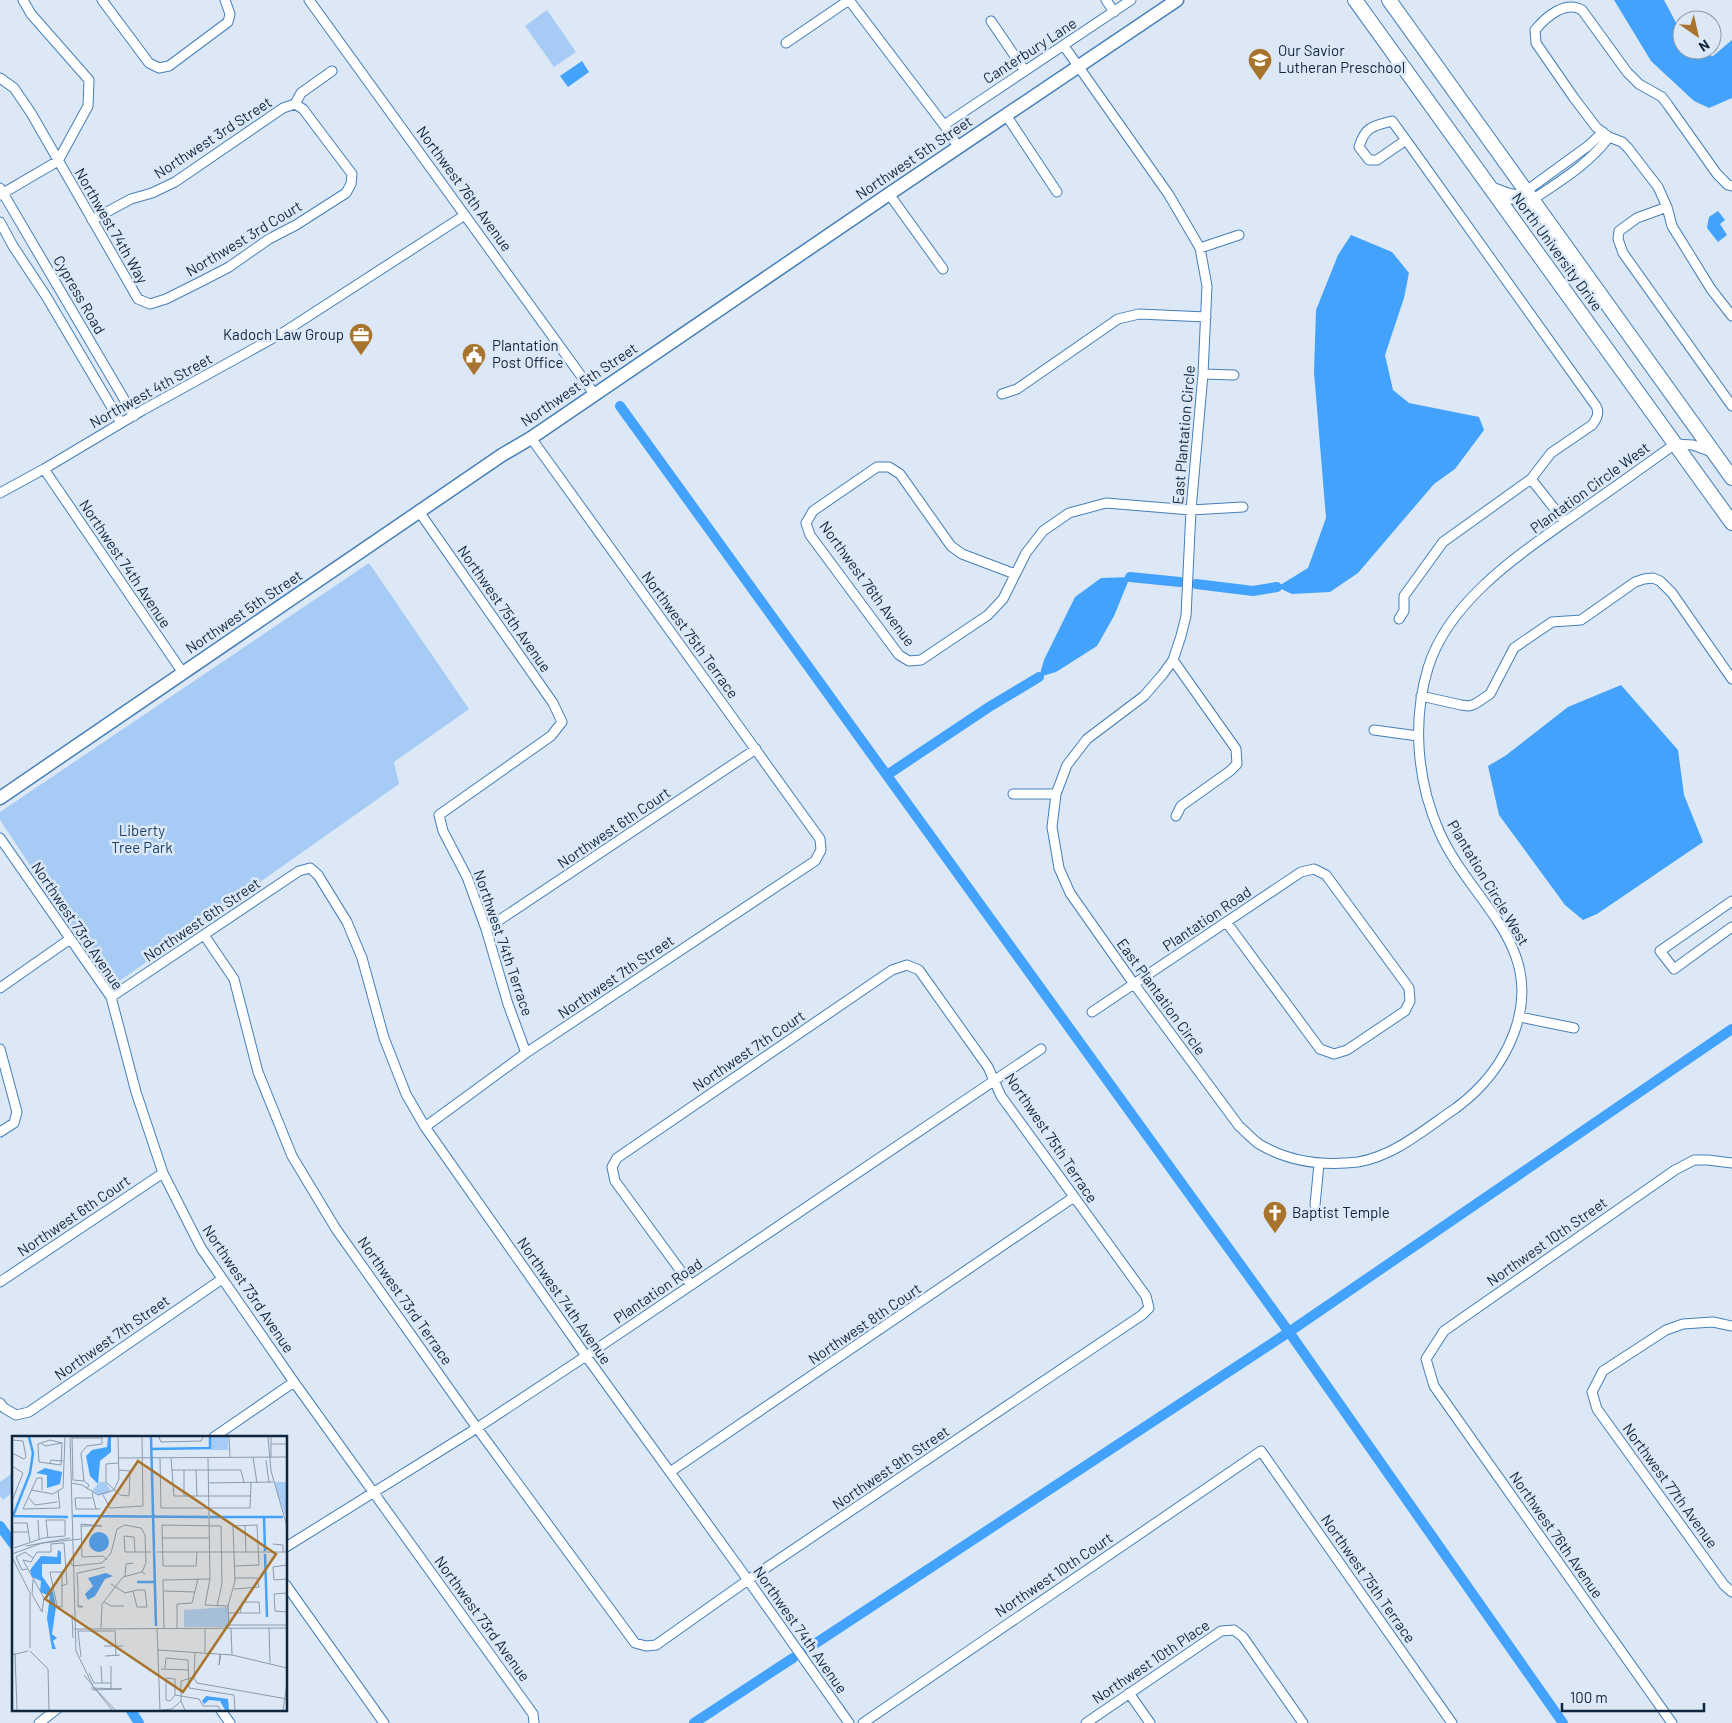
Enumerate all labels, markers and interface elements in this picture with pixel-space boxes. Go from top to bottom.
north arrow [1672,10,1722,60]
street label: Canterbury Lane [979,13,1079,87]
text: N [1696,37,1713,56]
place label: Our Savior Lutheran Preschool [1278,41,1405,76]
school or university icon: Our Savior Lutheran Preschool [1247,47,1273,81]
street label: Northwest 3rd Street [150,92,275,182]
street label: Northwest 5th Street [852,111,975,203]
street label: Northwest 76th Avenue [413,122,516,255]
street label: Northwest 74th Way [71,165,152,287]
street label: North University Drive [1509,189,1607,314]
street label: Northwest 3rd Court [182,196,305,280]
street label: Cypress Road [50,252,110,337]
office icon: Kadoch Law Group [348,322,374,356]
place label: Kadoch Law Group [223,325,344,343]
place label: Plantation Post Office [492,336,564,371]
street label: Northwest 5th Street [517,338,640,430]
public building icon: Plantation Post Office [461,342,487,376]
street label: Northwest 4th Street [86,349,215,431]
street label: East Plantation Circle [1168,365,1198,505]
street label: Plantation Circle West [1526,438,1653,537]
street label: Northwest 74th Avenue [76,496,176,631]
street label: Northwest 76th Avenue [816,517,919,650]
street label: Northwest 75th Avenue [454,542,555,675]
street label: Northwest 5th Street [182,565,305,657]
street label: Northwest 75th Terrace [639,567,743,701]
street label: Northwest 6th Court [554,783,673,872]
street label: Plantation Circle West [1444,816,1533,949]
park label: Liberty Tree Park [111,821,173,856]
street label: Northwest 73rd Avenue [28,858,127,993]
street label: Northwest 74th Terrace [471,867,537,1018]
street label: Northwest 6th Street [140,873,263,965]
street label: Plantation Road [1159,882,1254,954]
street label: Northwest 7th Street [554,931,677,1022]
street label: East Plantation Circle [1113,935,1210,1058]
street label: Northwest 7th Court [689,1006,808,1094]
street label: Northwest 75th Terrace [1002,1069,1102,1206]
street label: Northwest 6th Court [14,1171,133,1260]
street label: Northwest 10th Street [1483,1193,1610,1289]
church icon: Baptist Temple [1262,1200,1288,1234]
place label: Baptist Temple [1292,1203,1390,1221]
street label: Northwest 73rd Avenue [199,1221,298,1356]
street label: Northwest 73rd Terrace [355,1233,457,1368]
street label: Northwest 74th Avenue [514,1233,616,1367]
street label: Plantation Road [610,1254,705,1326]
street label: Northwest 8th Court [805,1279,924,1368]
street label: Northwest 7th Street [51,1291,172,1384]
street label: Northwest 77th Avenue [1619,1419,1722,1551]
street label: Northwest 9th Street [829,1421,952,1513]
inset map [12,1436,288,1710]
street label: Northwest 76th Avenue [1506,1468,1607,1601]
street label: Northwest 75th Terrace [1318,1511,1420,1646]
street label: Northwest 10th Court [991,1528,1116,1620]
street label: Northwest 73rd Avenue [431,1552,534,1685]
street label: Northwest 74th Avenue [750,1562,852,1696]
street label: Northwest 10th Place [1088,1615,1212,1707]
scale bar [1562,1680,1704,1712]
text: 100 m [1570,1688,1608,1706]

